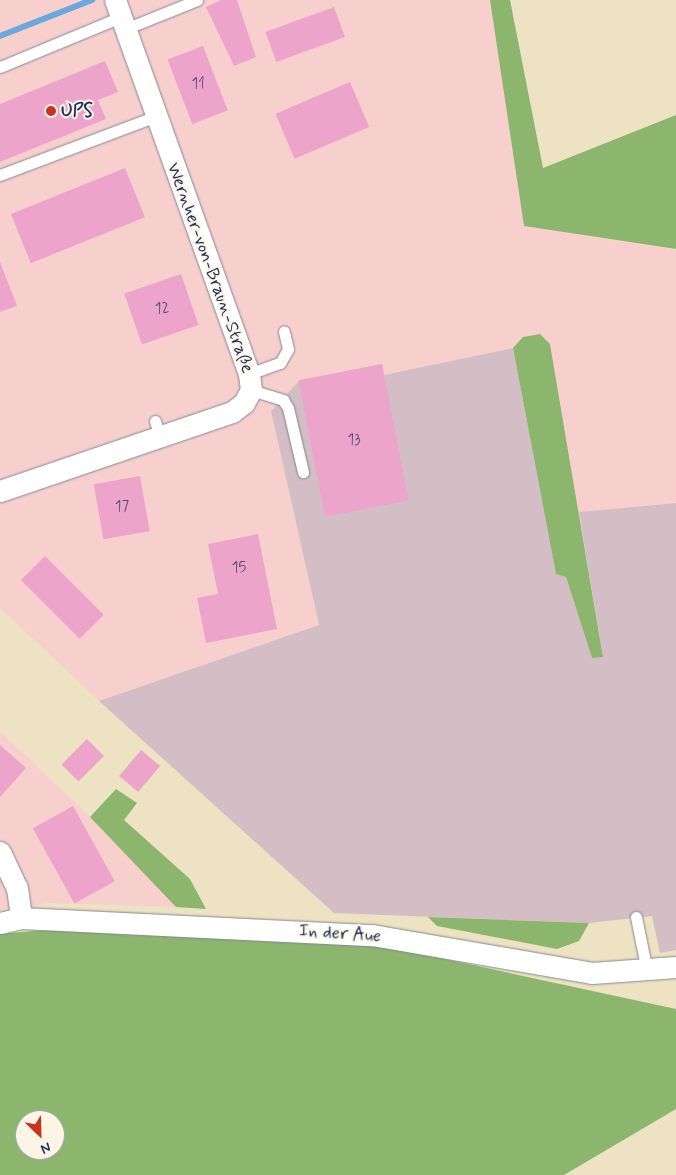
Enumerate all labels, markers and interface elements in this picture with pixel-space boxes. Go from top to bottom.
house number: 11 [191,76,205,94]
place label: UPS [61,100,93,122]
marker: UPS [45,105,57,117]
street label: Wernher-von-Braun-Straße [162,160,258,376]
house number: 12 [155,301,169,319]
house number: 13 [347,432,361,450]
house number: 17 [115,499,129,517]
house number: 15 [232,560,246,578]
street label: In der Aue [300,920,380,948]
north arrow [15,1110,65,1160]
text: N [38,1138,54,1158]

